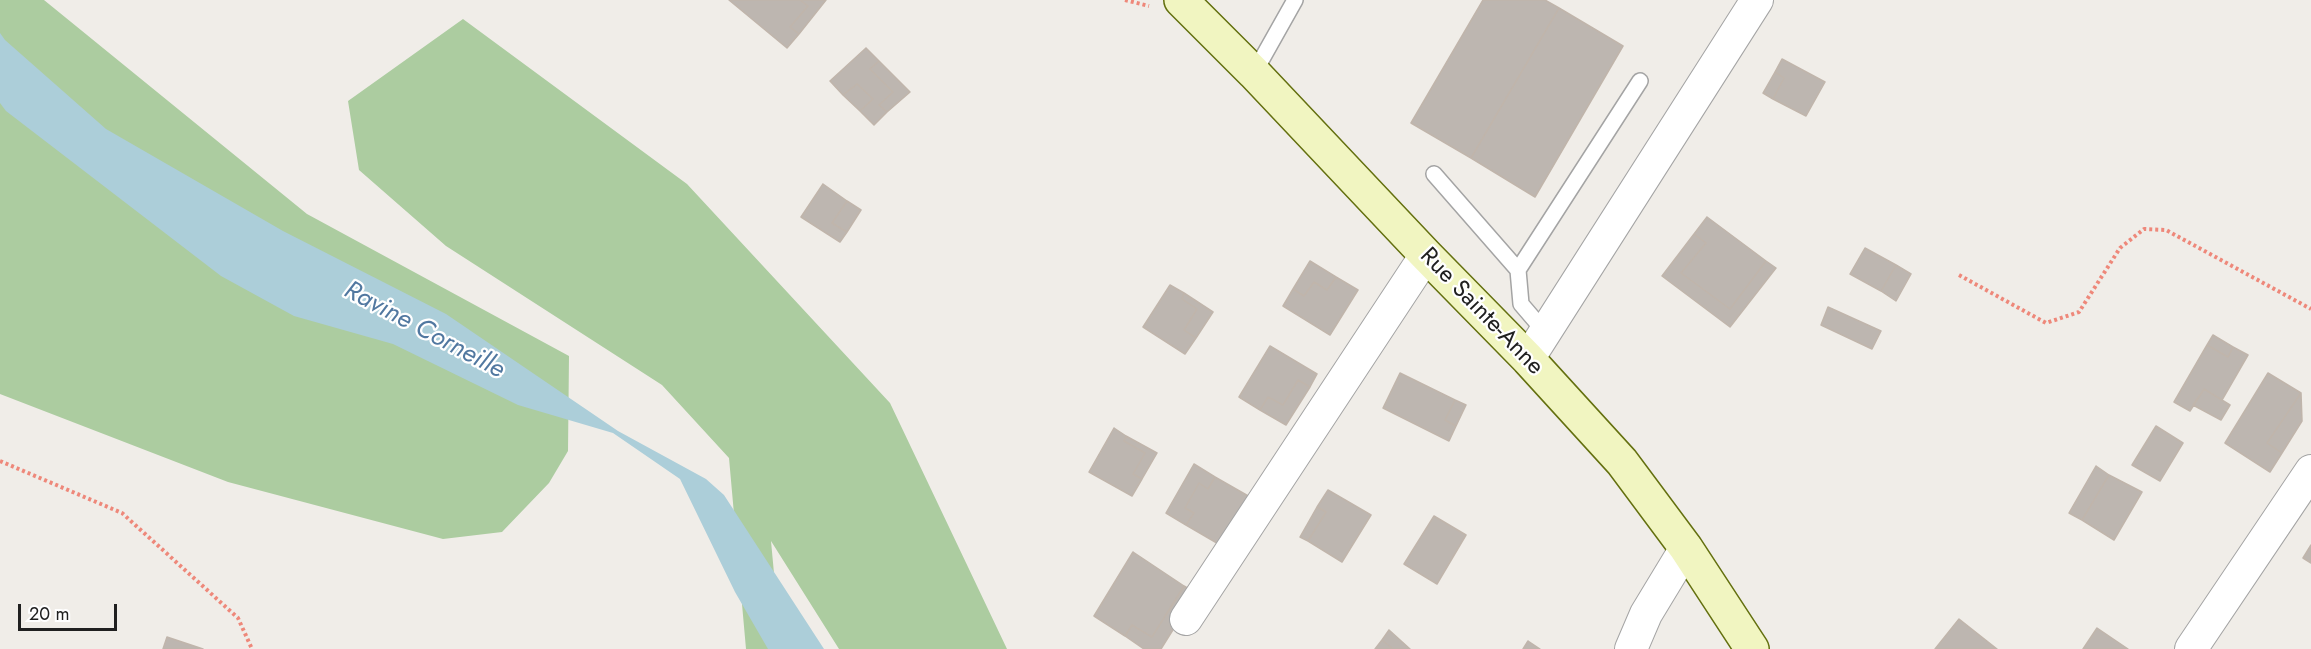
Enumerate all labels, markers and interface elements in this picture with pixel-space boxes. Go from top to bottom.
street label: Rue Sainte-Anne [1413,242,1549,382]
water label: Ravine Corneille [338,276,510,386]
scale bar [21,592,120,630]
text: 20 m [29,601,69,627]

